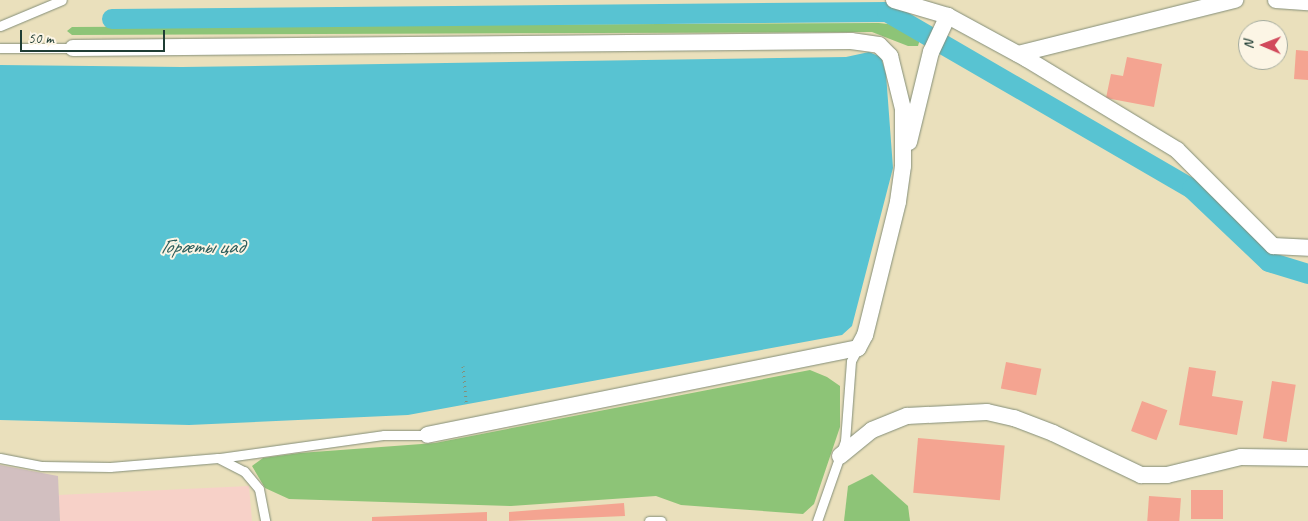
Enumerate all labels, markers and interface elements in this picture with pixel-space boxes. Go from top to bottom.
scale bar [22,20,168,52]
north arrow [1238,20,1288,70]
text: 50 m [28,29,54,48]
text: N [1240,40,1257,49]
water label: Горӕты цад [161,233,243,259]

